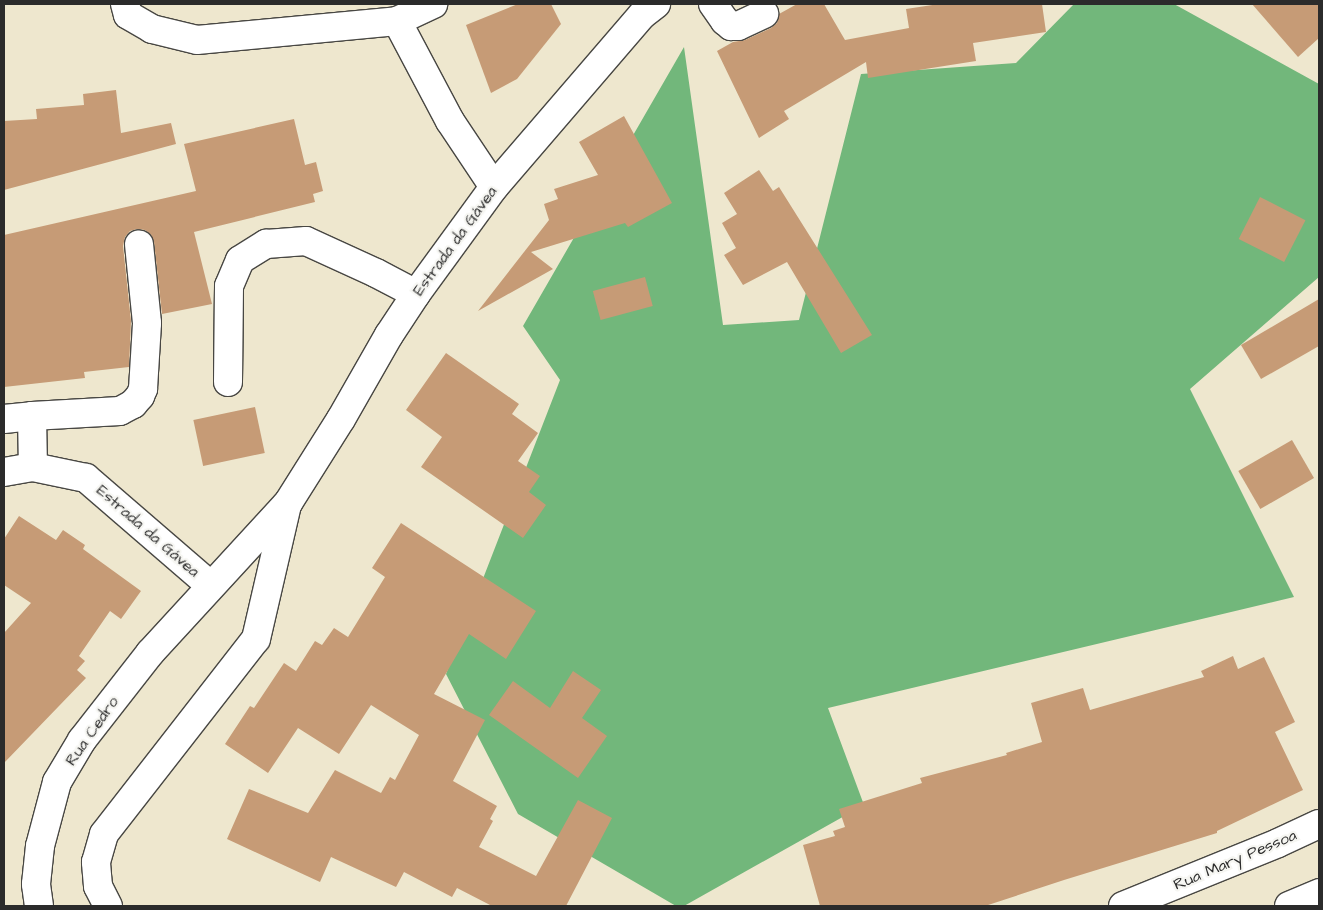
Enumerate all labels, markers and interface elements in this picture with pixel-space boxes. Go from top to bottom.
street label: Estrada da Gávea [409,182,501,300]
street label: Estrada da Gávea [92,481,204,581]
street label: Rua Cedro [61,693,123,769]
street label: Rua Mary Pessoa [1171,825,1299,895]

